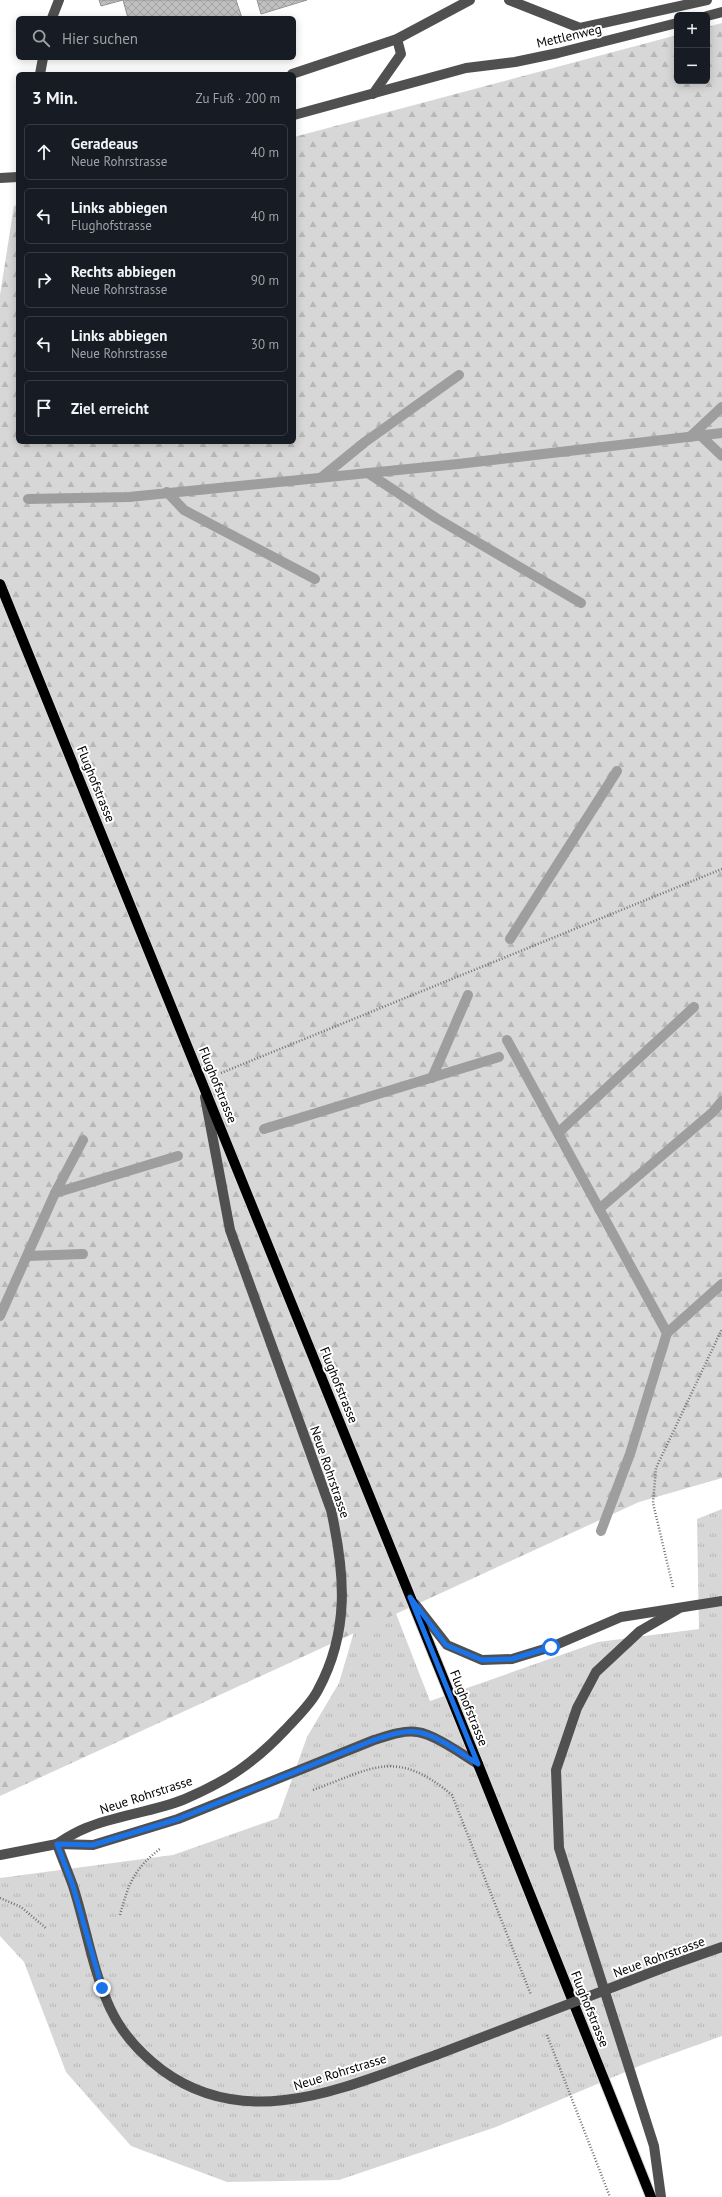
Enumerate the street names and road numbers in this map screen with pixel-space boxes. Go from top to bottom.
street label: Mettlenweg [535,20,603,52]
street label: Flughofstrasse [73,743,119,825]
street label: Flughofstrasse [195,1044,241,1126]
street label: Flughofstrasse [316,1344,362,1426]
street label: Neue Rohrstrasse [306,1424,354,1520]
street label: Flughofstrasse [446,1667,492,1749]
street label: Neue Rohrstrasse [98,1772,194,1818]
street label: Neue Rohrstrasse [611,1933,707,1981]
street label: Flughofstrasse [567,1968,613,2050]
street label: Neue Rohrstrasse [291,2050,389,2094]

